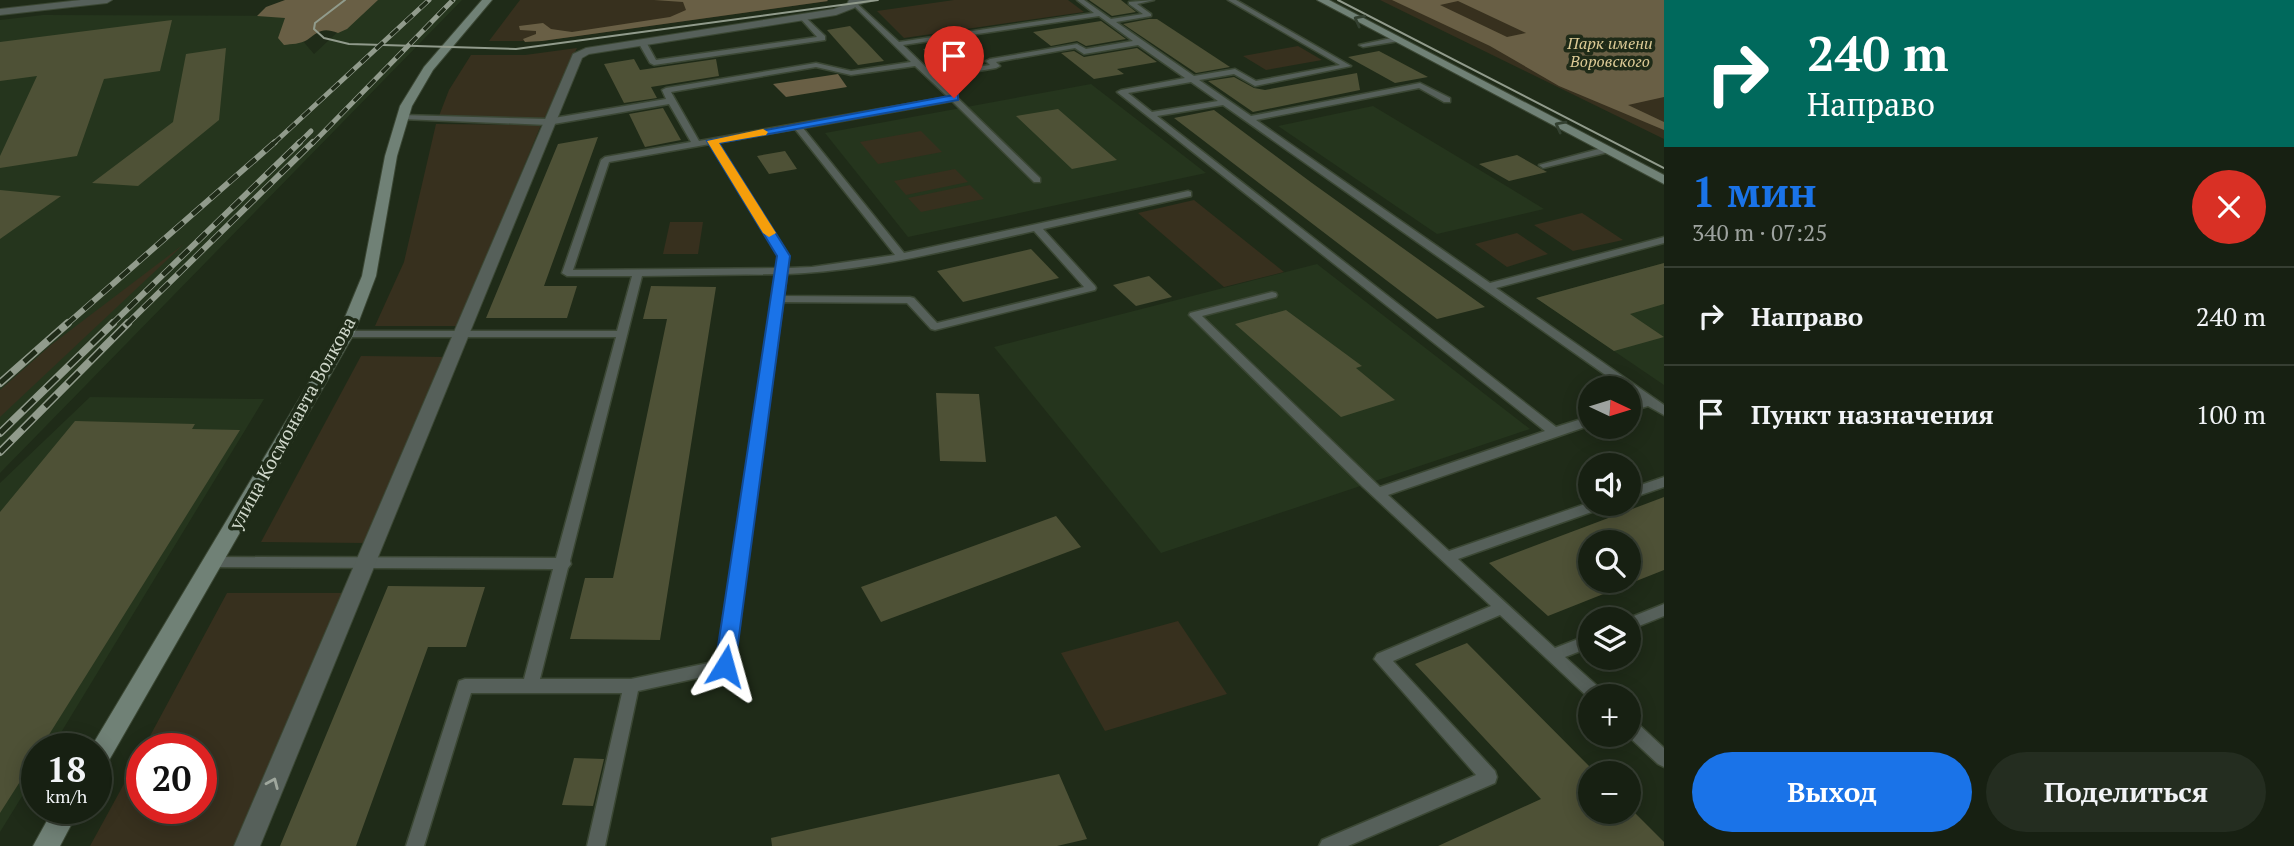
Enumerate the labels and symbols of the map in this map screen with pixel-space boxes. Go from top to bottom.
one-way arrow [1354,14,1366,28]
pin [924,26,984,98]
park label: Парк имени Воровского [1566,32,1653,72]
one-way arrow [1555,120,1567,134]
street label: улица Космонавта Волкова [222,312,361,534]
north arrow [1578,376,1642,439]
position arrow [688,629,762,703]
speed limit sign: 20 [126,733,217,824]
one-way arrow [265,778,279,790]

